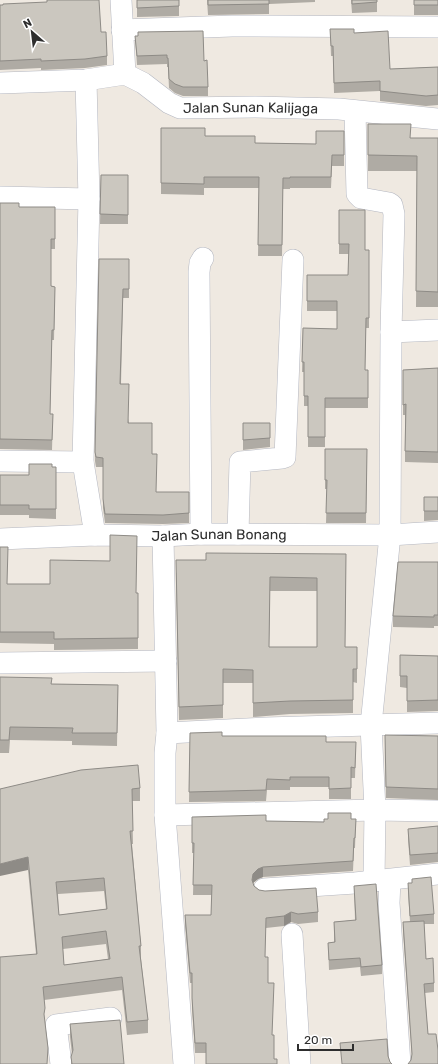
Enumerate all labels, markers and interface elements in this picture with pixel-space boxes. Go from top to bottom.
north arrow [12,12,52,52]
text: N [21,16,34,31]
street label: Jalan Sunan Kalijaga [183,99,318,117]
street label: Jalan Sunan Bonang [151,526,287,545]
scale bar [298,1026,353,1052]
text: 20 m [304,1033,332,1047]

